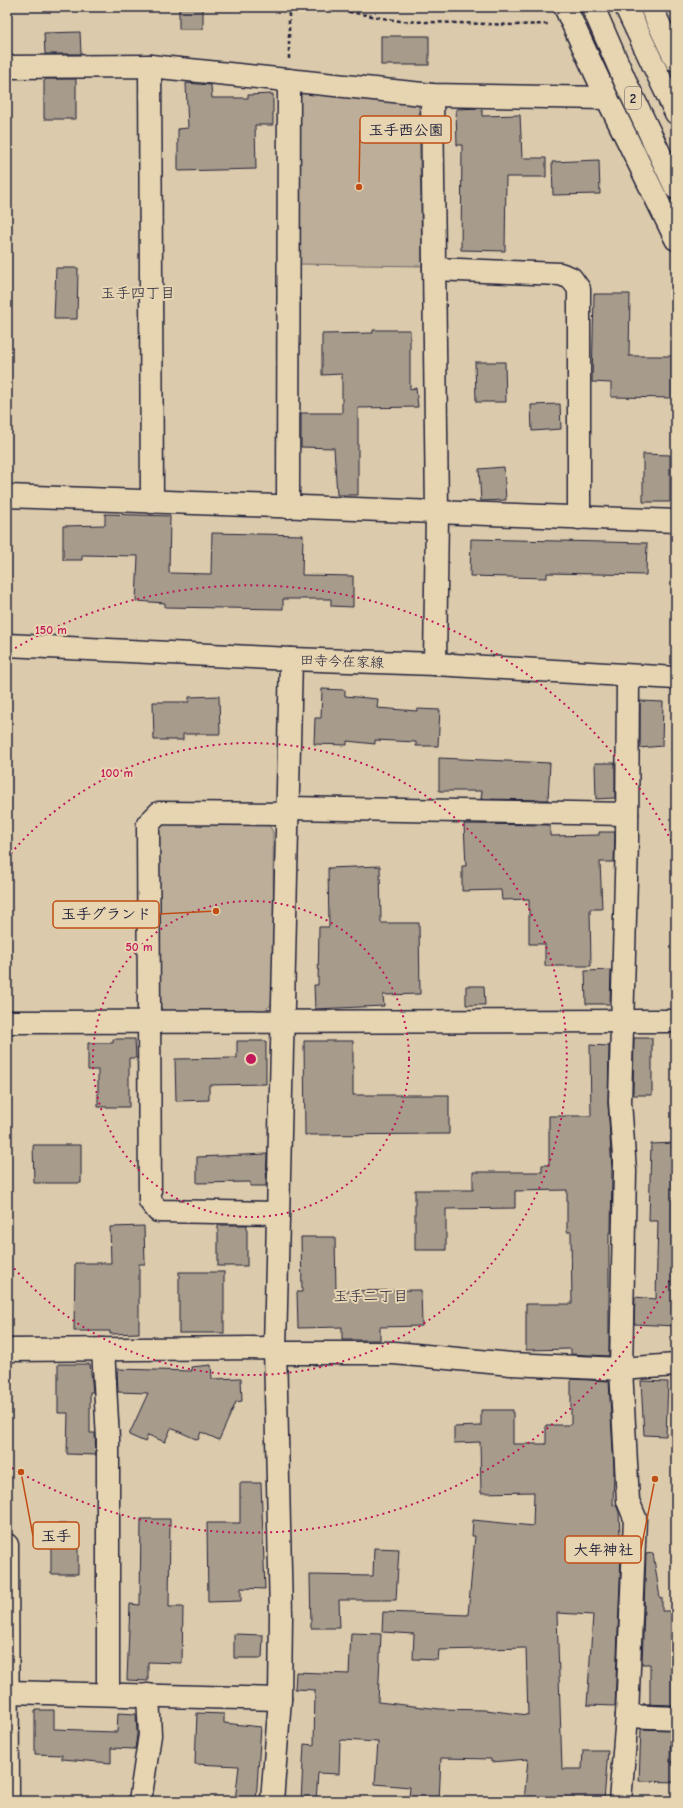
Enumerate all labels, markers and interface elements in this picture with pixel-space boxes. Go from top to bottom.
road number: 2 [625,87,641,109]
callout: 玉手西公園 [360,116,451,143]
text: 玉手西公園 [368,121,444,139]
district label: 玉手四丁目 [100,284,176,302]
text: 150 m [35,623,67,637]
street label: 田寺今在家線 [300,652,384,671]
text: 100 m [101,766,133,780]
callout: 玉手グランド [53,901,159,928]
text: 玉手グランド [61,905,151,923]
text: 50 m [125,940,153,954]
centre of rings [244,1052,258,1066]
district label: 玉手二丁目 [333,1287,409,1305]
callout: 玉手 [33,1522,79,1549]
text: 玉手 [41,1527,71,1545]
callout: 大年神社 [565,1536,641,1563]
text: 大年神社 [573,1541,633,1559]

